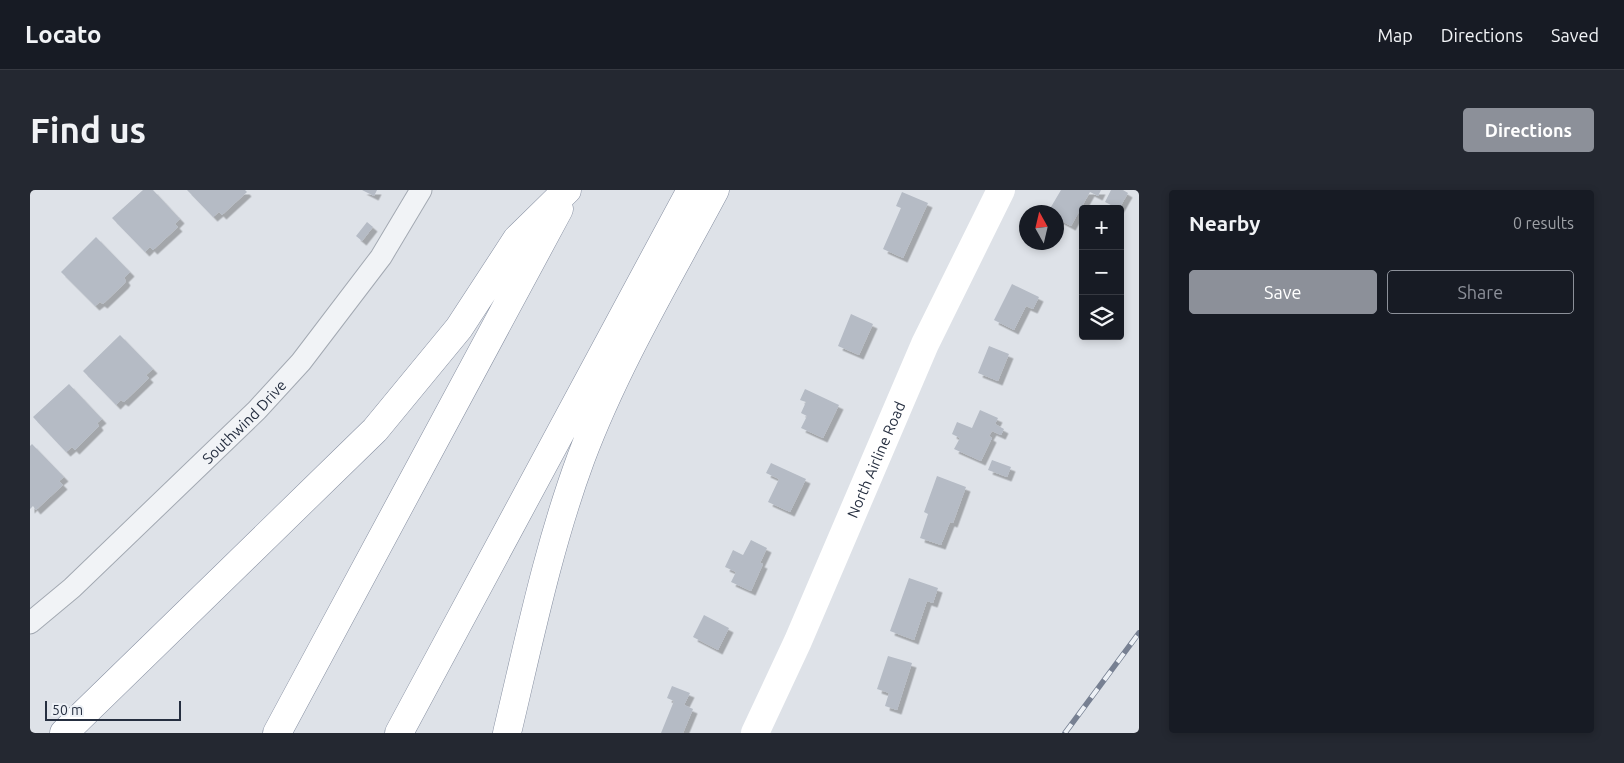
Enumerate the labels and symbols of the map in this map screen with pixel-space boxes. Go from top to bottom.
north arrow [1019,205,1064,250]
street label: Southwind Drive [198,376,289,467]
street label: North Airline Road [843,399,908,520]
scale bar [45,698,181,721]

